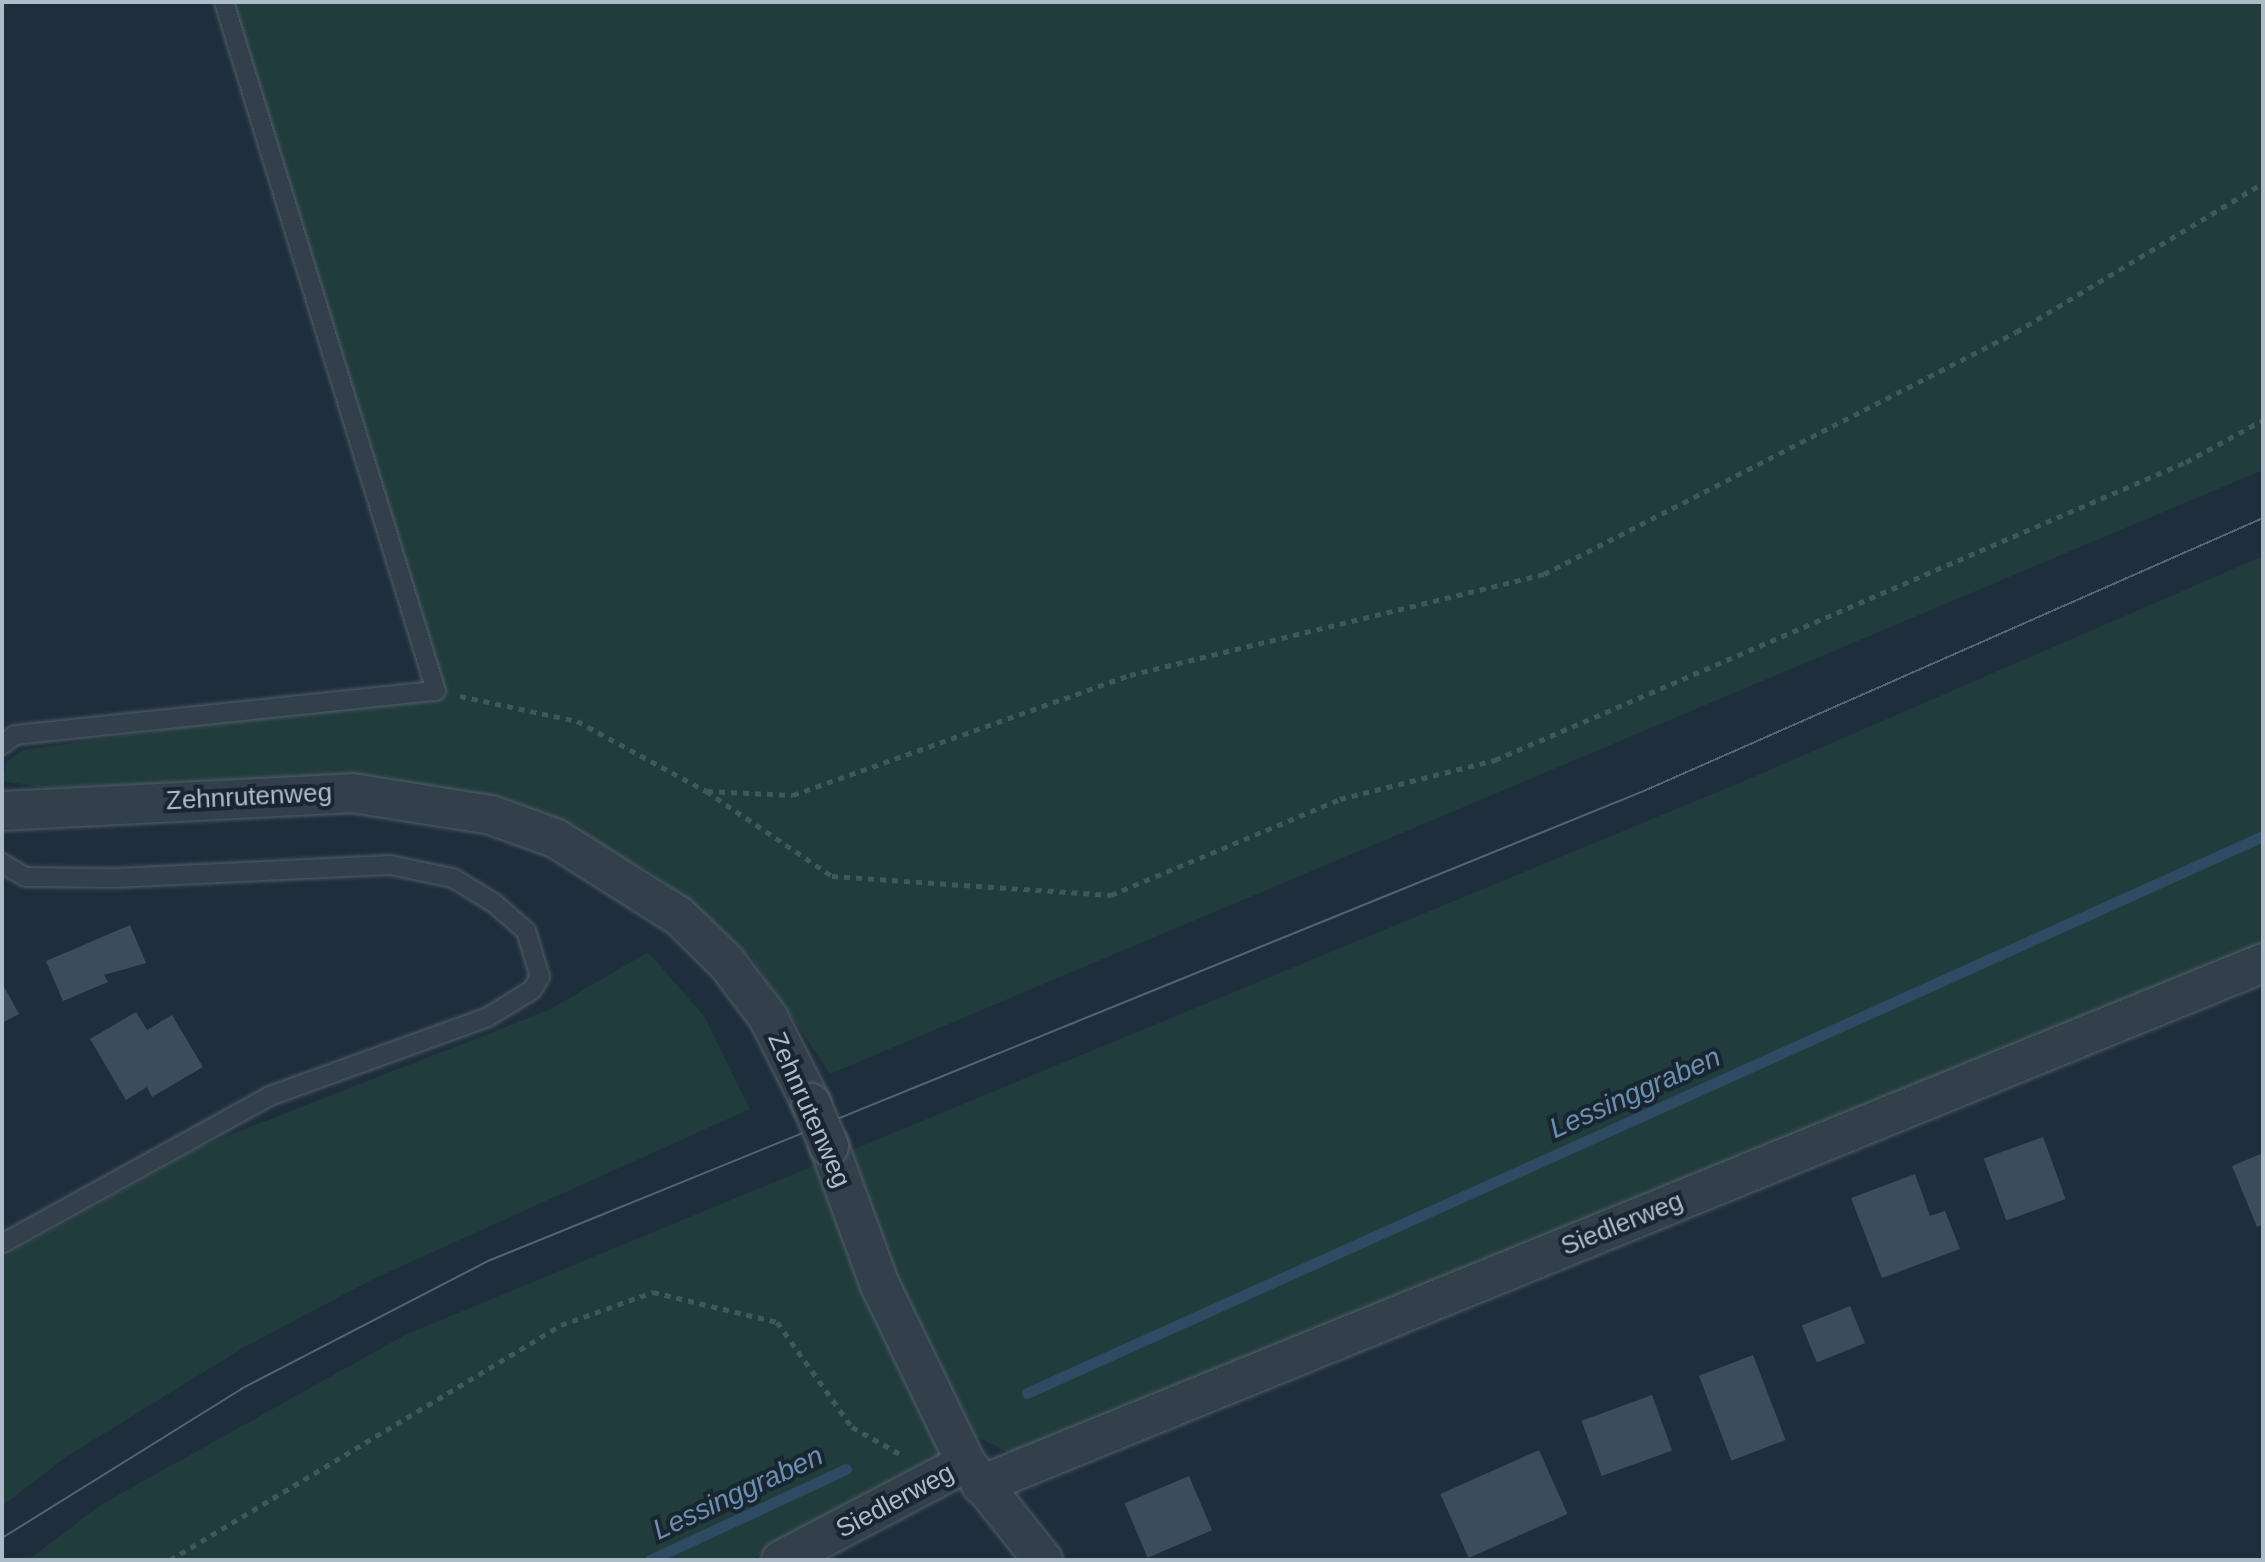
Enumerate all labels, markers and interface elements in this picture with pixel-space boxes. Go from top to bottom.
street label: Zehnrutenweg [165,777,333,817]
street label: Zehnrutenweg [761,1028,857,1192]
water label: Lessinggraben [1544,1040,1726,1146]
street label: Siedlerweg [1557,1185,1687,1263]
water label: Lessinggraben [648,1439,828,1547]
street label: Siedlerweg [831,1457,959,1545]

